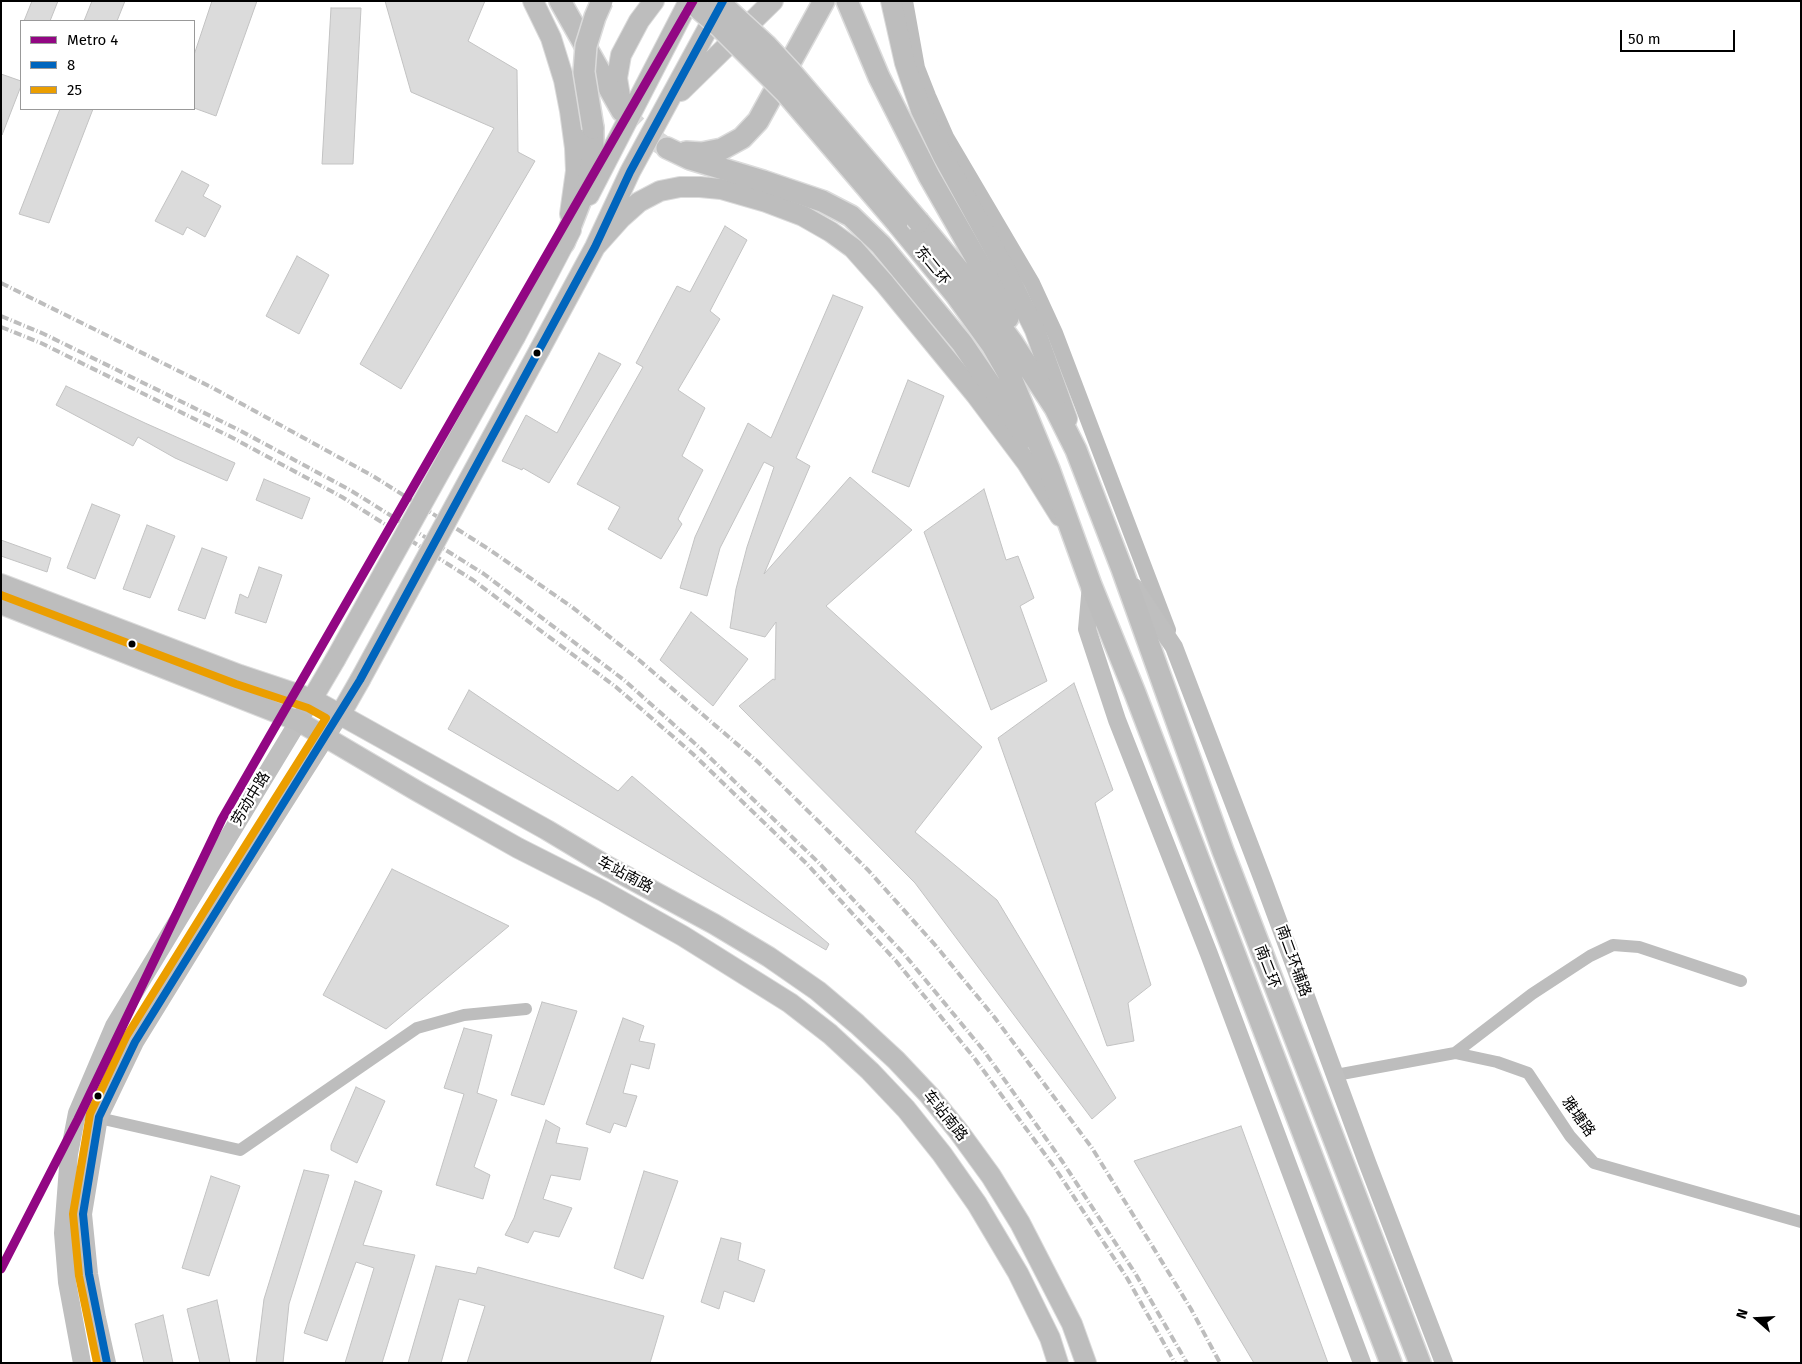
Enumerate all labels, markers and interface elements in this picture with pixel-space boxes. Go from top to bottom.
legend [20,20,195,110]
scale bar [1622,20,1737,52]
text: 50 m [1628,30,1661,48]
text: Metro 4 [67,31,118,49]
text: 8 [67,56,75,74]
text: 25 [67,81,82,99]
street label: 东二环 [911,243,953,289]
unlabelled marker [532,348,542,358]
unlabelled marker [127,639,137,649]
street label: 劳动中路 [228,769,274,829]
street label: 车站南路 [594,853,656,897]
street label: 南二环辅路 [1272,923,1314,999]
street label: 南二环 [1251,943,1283,991]
street label: 车站南路 [919,1087,971,1145]
unlabelled marker [93,1091,103,1101]
street label: 雅塘路 [1557,1094,1599,1140]
north arrow [1732,1294,1782,1344]
text: N [1733,1307,1752,1321]

